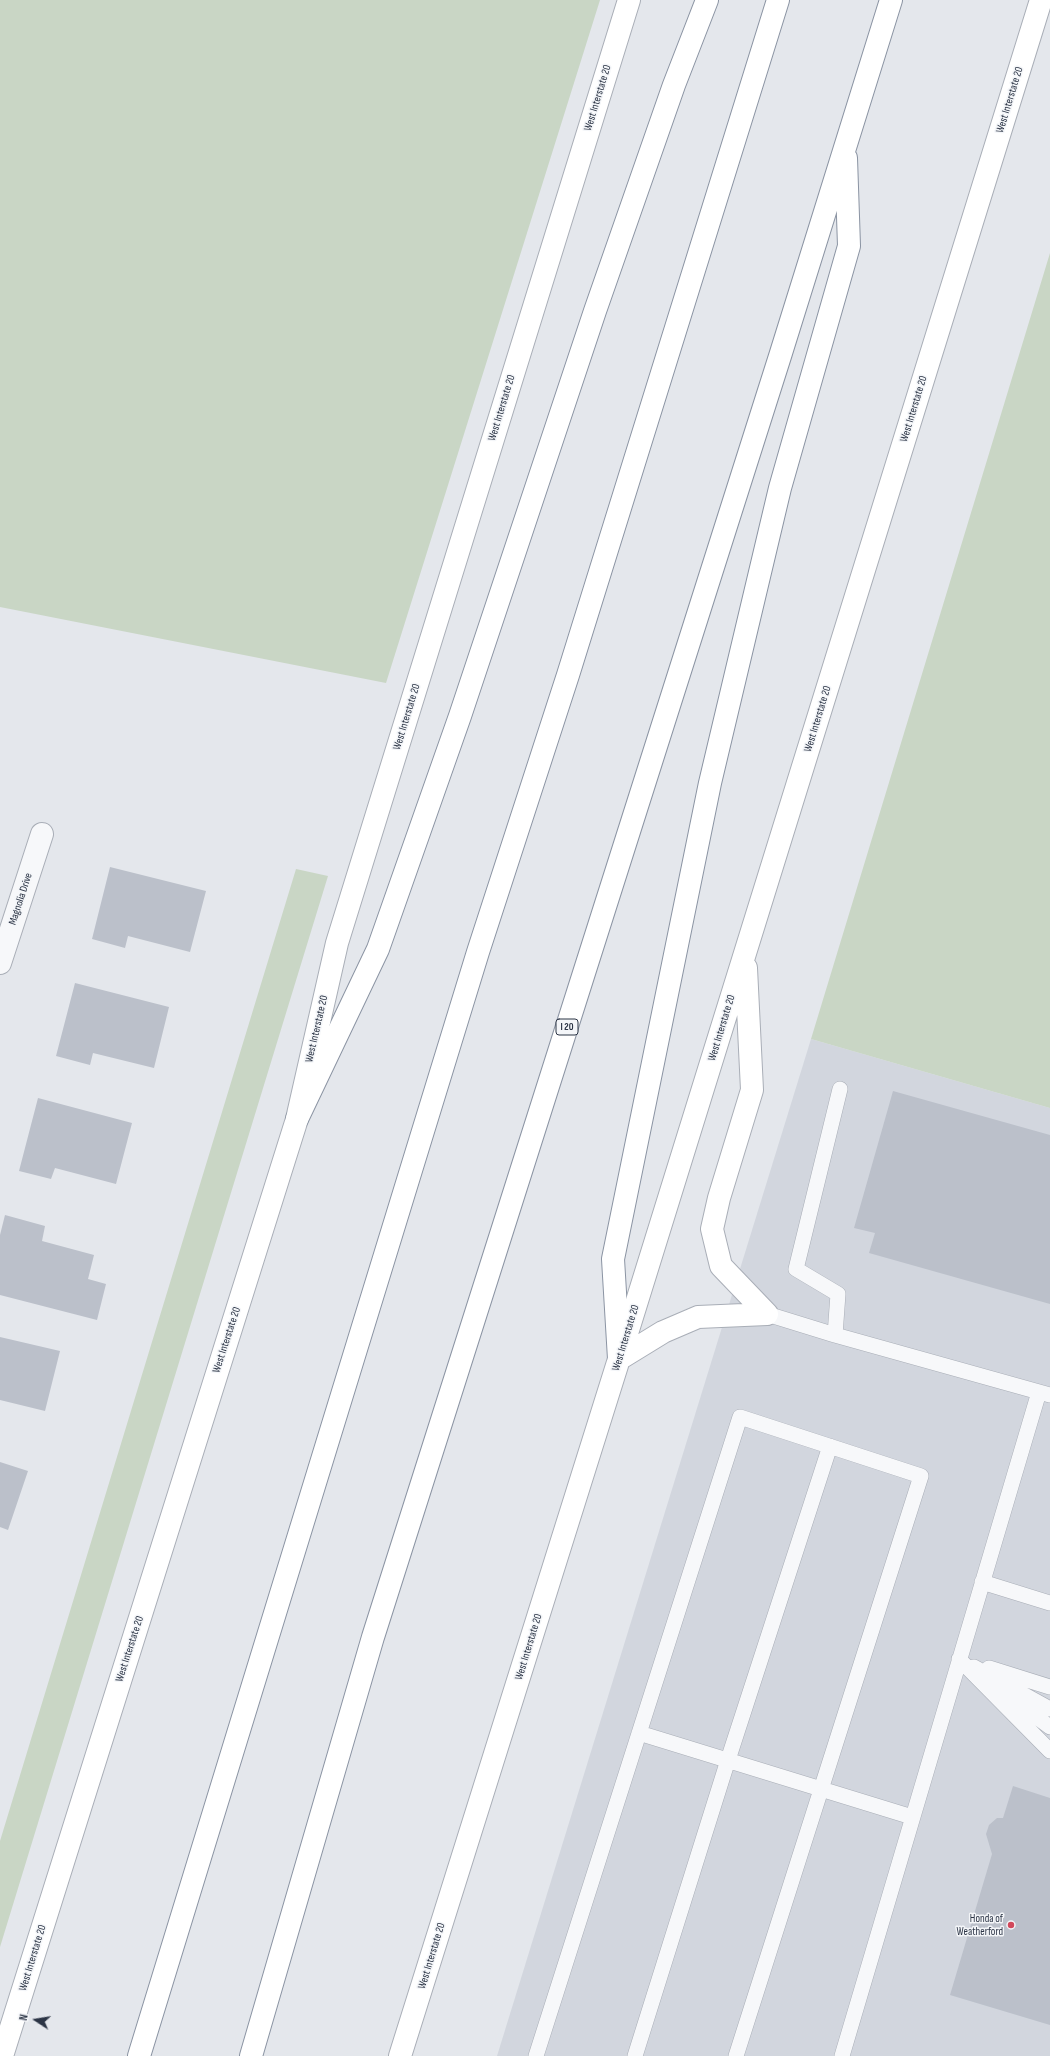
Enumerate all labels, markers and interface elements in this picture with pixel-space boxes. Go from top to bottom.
street label: West Interstate 20 [582,63,614,133]
street label: West Interstate 20 [994,65,1026,135]
street label: West Interstate 20 [486,373,518,443]
street label: West Interstate 20 [898,374,930,444]
street label: West Interstate 20 [391,682,423,752]
street label: West Interstate 20 [802,684,834,754]
street label: Magnolia Drive [6,871,36,927]
street label: West Interstate 20 [706,993,738,1063]
street label: West Interstate 20 [303,994,331,1064]
road number: I 20 [556,1019,578,1035]
street label: West Interstate 20 [610,1303,642,1373]
street label: West Interstate 20 [210,1305,244,1375]
street label: West Interstate 20 [513,1612,545,1682]
street label: West Interstate 20 [113,1614,147,1684]
place label: Honda of Weatherford [957,1912,1003,1938]
marker: Honda of Weatherford [1006,1920,1016,1930]
street label: West Interstate 20 [416,1921,448,1991]
street label: West Interstate 20 [17,1923,49,1993]
north arrow [16,2000,56,2040]
text: N [17,2013,31,2022]

